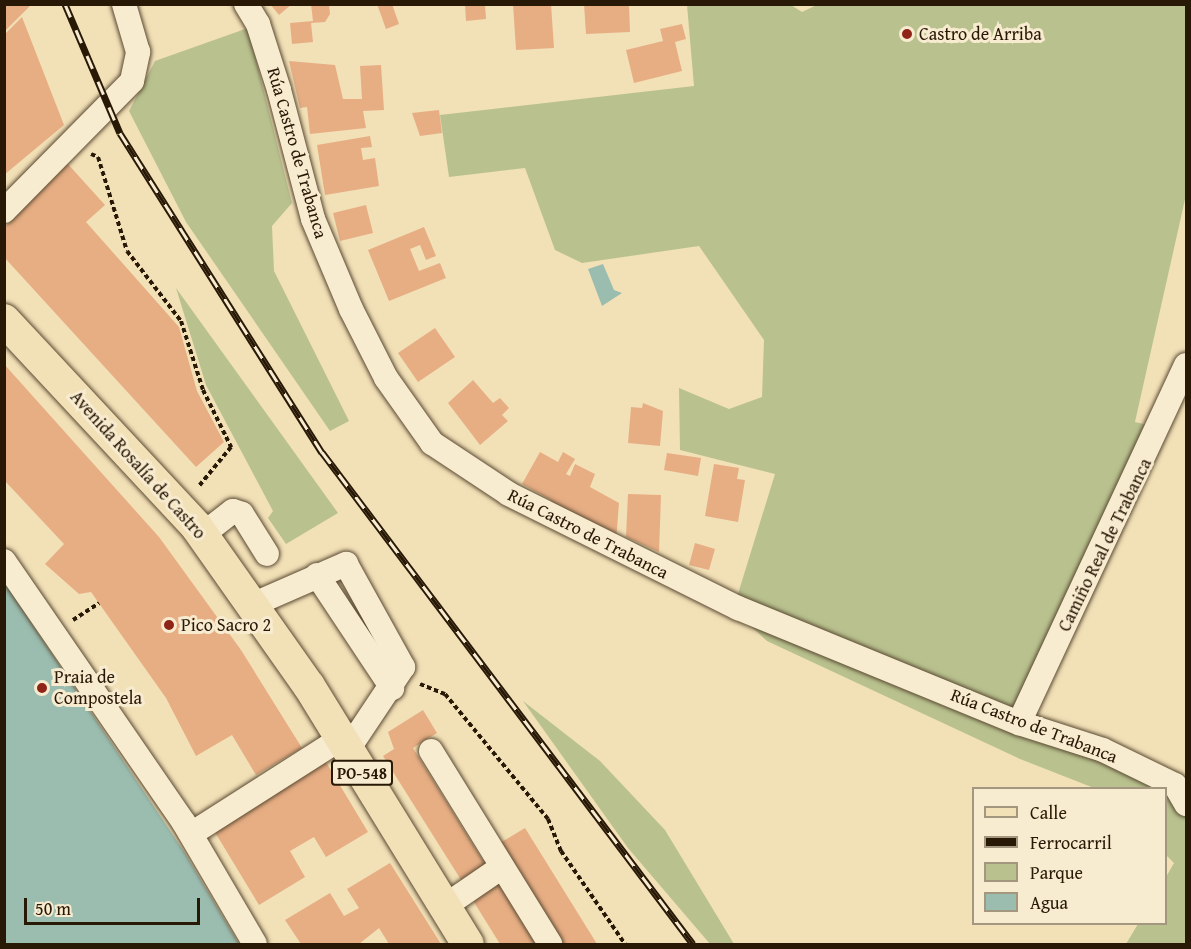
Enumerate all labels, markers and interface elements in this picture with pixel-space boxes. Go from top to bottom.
place label: Castro de Arriba [919,23,1042,45]
marker: Castro de Arriba [900,27,914,41]
street label: Rúa Castro de Trabanca [262,65,332,241]
street label: Avenida Rosalía de Castro [66,386,210,544]
street label: Camiño Real de Trabanca [1054,455,1156,635]
street label: Rúa Castro de Trabanca [504,484,672,584]
place label: Pico Sacro 2 [181,614,271,636]
marker: Pico Sacro 2 [162,618,176,632]
place label: Praia de Compostela [54,667,142,710]
marker: Praia de Compostela [35,681,49,695]
street label: Rúa Castro de Trabanca [948,684,1120,768]
road number: PO-548 [330,760,394,786]
legend [972,787,1167,925]
text: Calle [1030,799,1067,826]
text: Ferrocarril [1030,829,1112,856]
text: Parque [1030,859,1083,886]
scale bar [27,886,202,924]
text: Agua [1030,889,1068,916]
text: 50 m [35,895,71,922]

